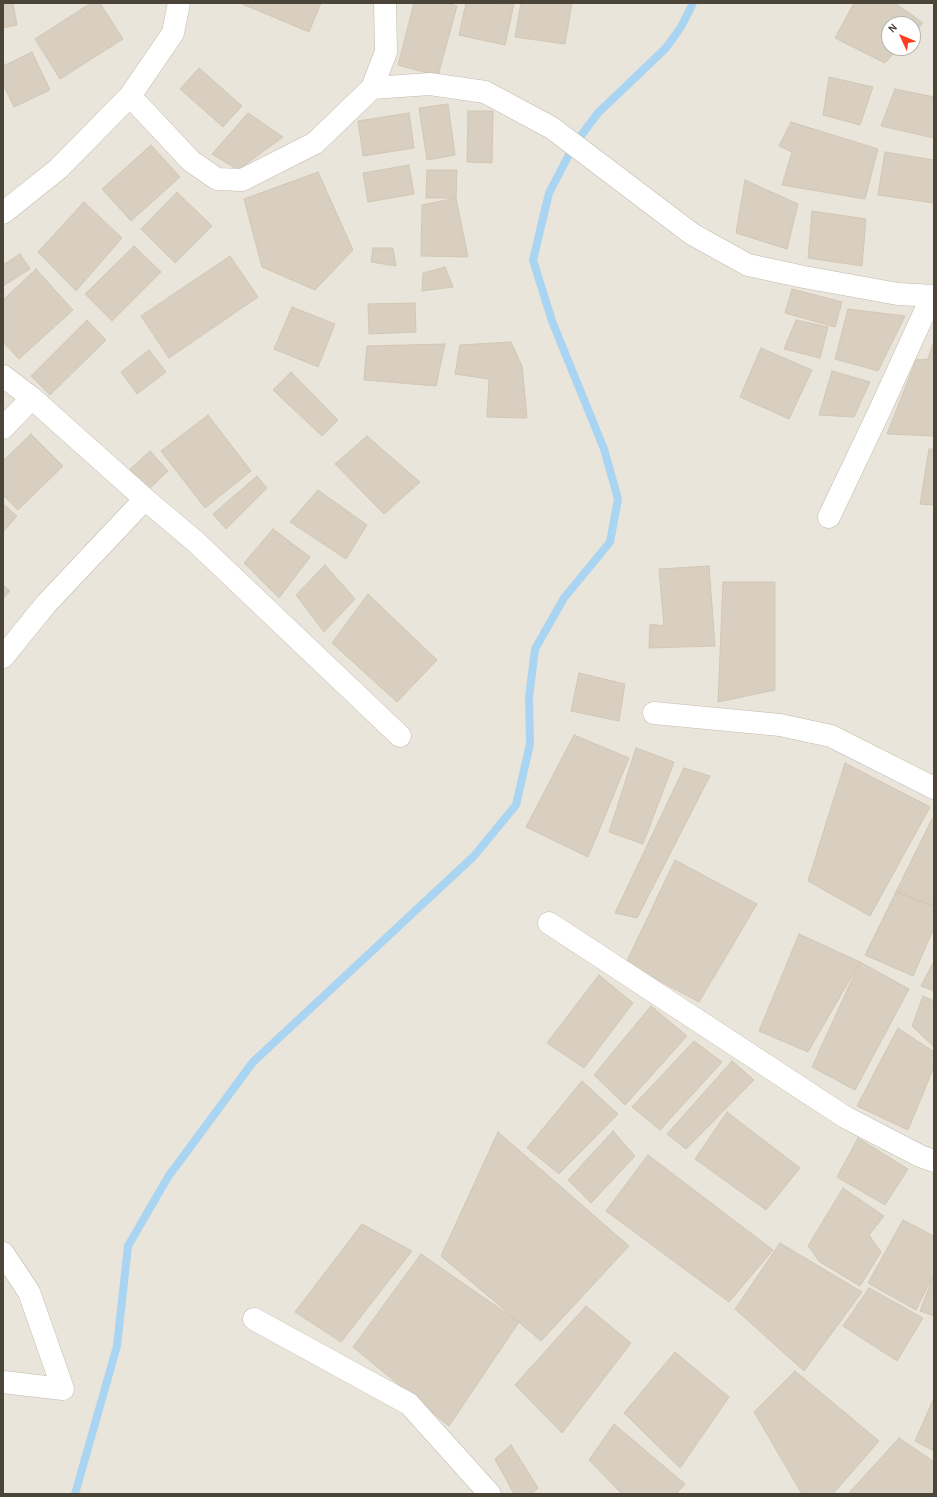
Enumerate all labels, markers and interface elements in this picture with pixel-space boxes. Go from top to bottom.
north arrow [881,16,921,56]
text: N [886,21,899,35]

